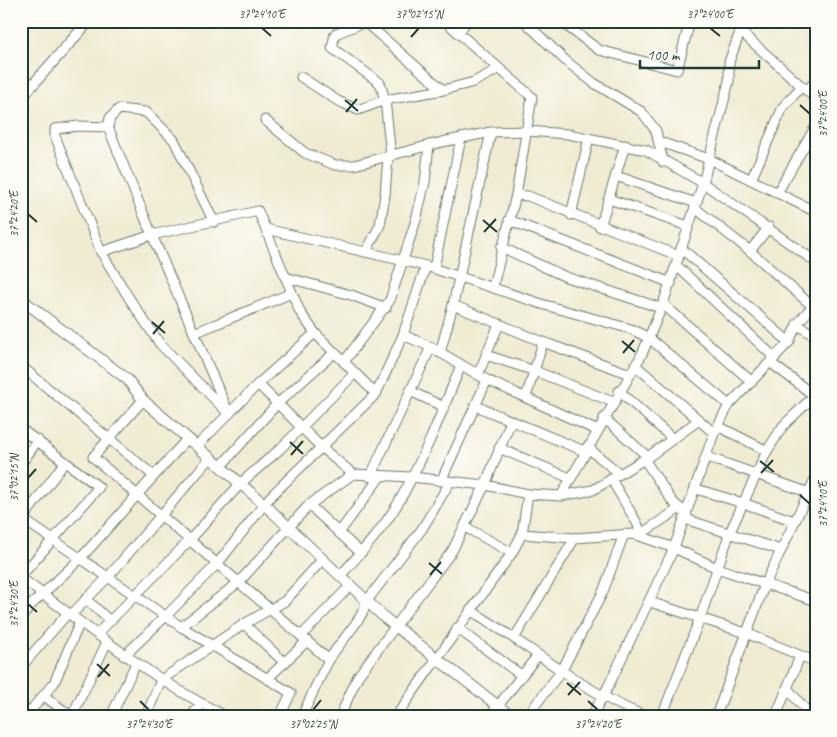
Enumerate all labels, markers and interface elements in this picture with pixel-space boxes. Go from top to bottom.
text: 37°24'10"E [239,6,287,22]
text: 37°02'15"N [395,6,444,22]
text: 37°24'00"E [687,6,735,22]
scale bar [640,38,758,70]
text: 100 m [647,46,681,65]
text: 37°24'00"E [815,89,831,137]
text: 37°24'20"E [6,189,22,237]
text: 37°02'15"N [6,453,22,502]
text: 37°24'10"E [815,479,831,527]
text: 37°24'30"E [6,579,22,627]
text: 37°24'30"E [126,716,174,732]
text: 37°02'25"N [289,716,338,732]
text: 37°24'20"E [575,716,623,732]

